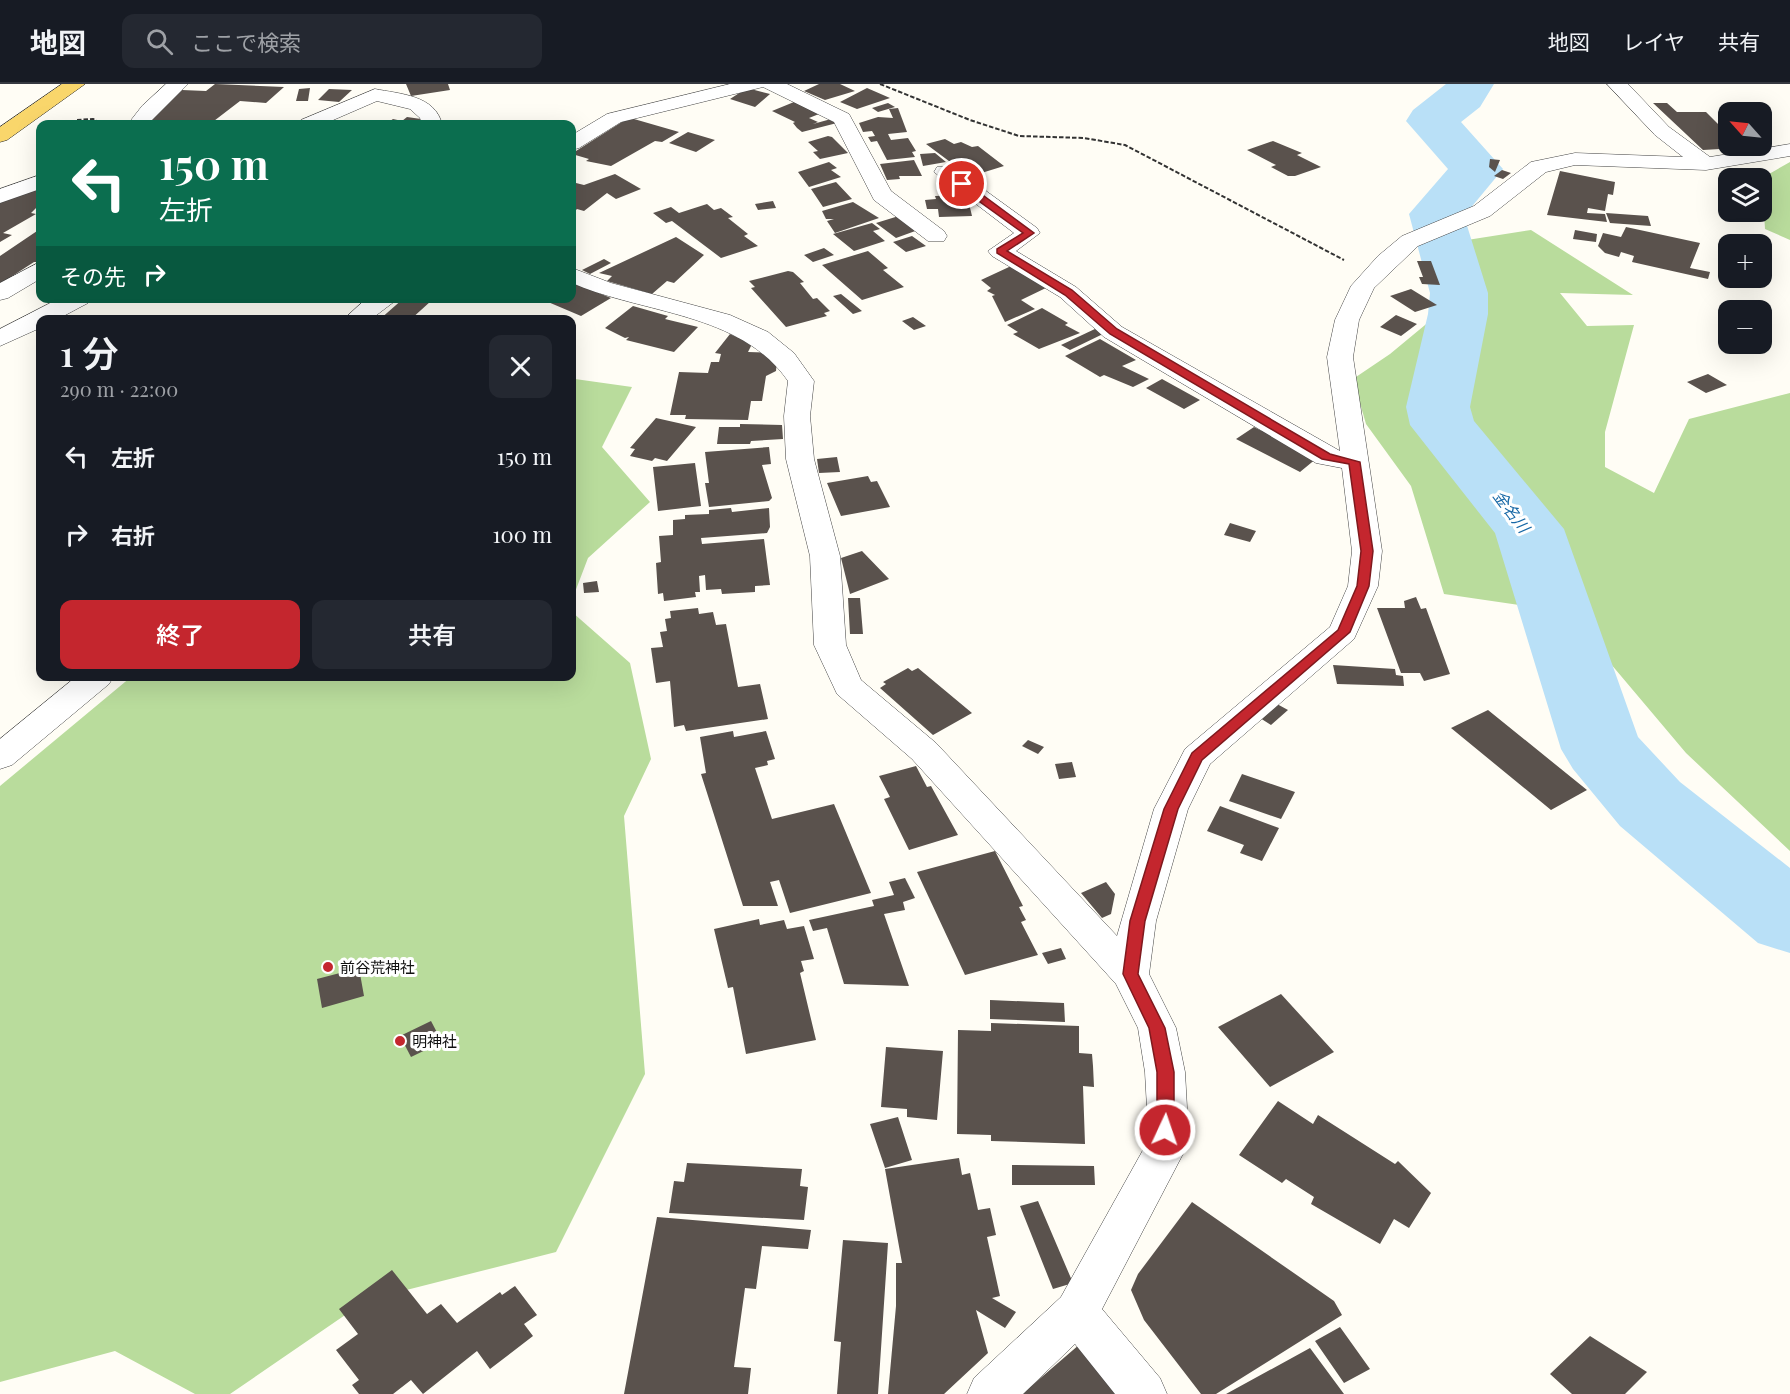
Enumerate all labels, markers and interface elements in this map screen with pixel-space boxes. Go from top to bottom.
search box [122,14,542,68]
text: 地図 [30,23,86,60]
icon: search [143,25,176,58]
text: ここで検索 [191,27,301,57]
text: 地図 [1548,27,1590,55]
text: レイヤ [1623,27,1685,55]
text: 共有 [1718,27,1760,55]
north arrow [1718,102,1772,156]
map controls [1718,102,1772,354]
text: 150 m [159,135,269,191]
icon: left [60,144,138,222]
pin [936,158,987,209]
icon: arrive [945,167,978,200]
button: layers [1718,168,1772,222]
text: 左折 [159,191,213,227]
button: + [1718,234,1772,288]
icon: right [138,258,171,291]
text: その先 [60,261,126,291]
button: − [1718,300,1772,354]
text: 1 分 [60,328,118,376]
button: close [489,335,552,398]
text: 290 m · 22:00 [60,375,178,402]
icon: left [60,440,93,473]
text: 150 m [497,441,552,471]
text: 左折 [111,442,155,472]
water label: 金名川 [1489,486,1536,538]
icon: right [60,518,93,551]
text: 100 m [492,519,552,549]
text: 右折 [111,520,155,550]
button: 終了 [60,600,300,669]
button: 共有 [312,600,552,669]
place label: 前谷荒神社 [340,957,415,977]
marker: 前谷荒神社 [321,960,335,974]
place label: 明神社 [412,1031,457,1051]
marker: 明神社 [393,1034,407,1048]
position arrow [1133,1098,1197,1162]

